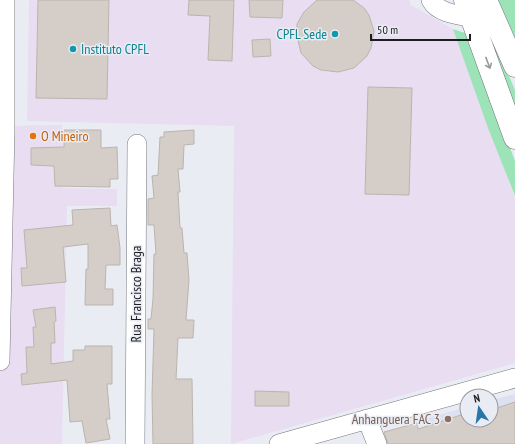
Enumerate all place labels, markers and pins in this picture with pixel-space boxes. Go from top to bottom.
place label: CPFL Sede [277,25,327,43]
marker: CPFL Sede [330,29,340,39]
place label: Instituto CPFL [81,40,149,58]
marker: Instituto CPFL [68,44,78,54]
place label: O Mineiro [41,127,88,145]
marker: O Mineiro [28,131,38,141]
place label: Anhanguera FAC 3 [352,410,440,428]
marker: Anhanguera FAC 3 [443,414,453,424]

